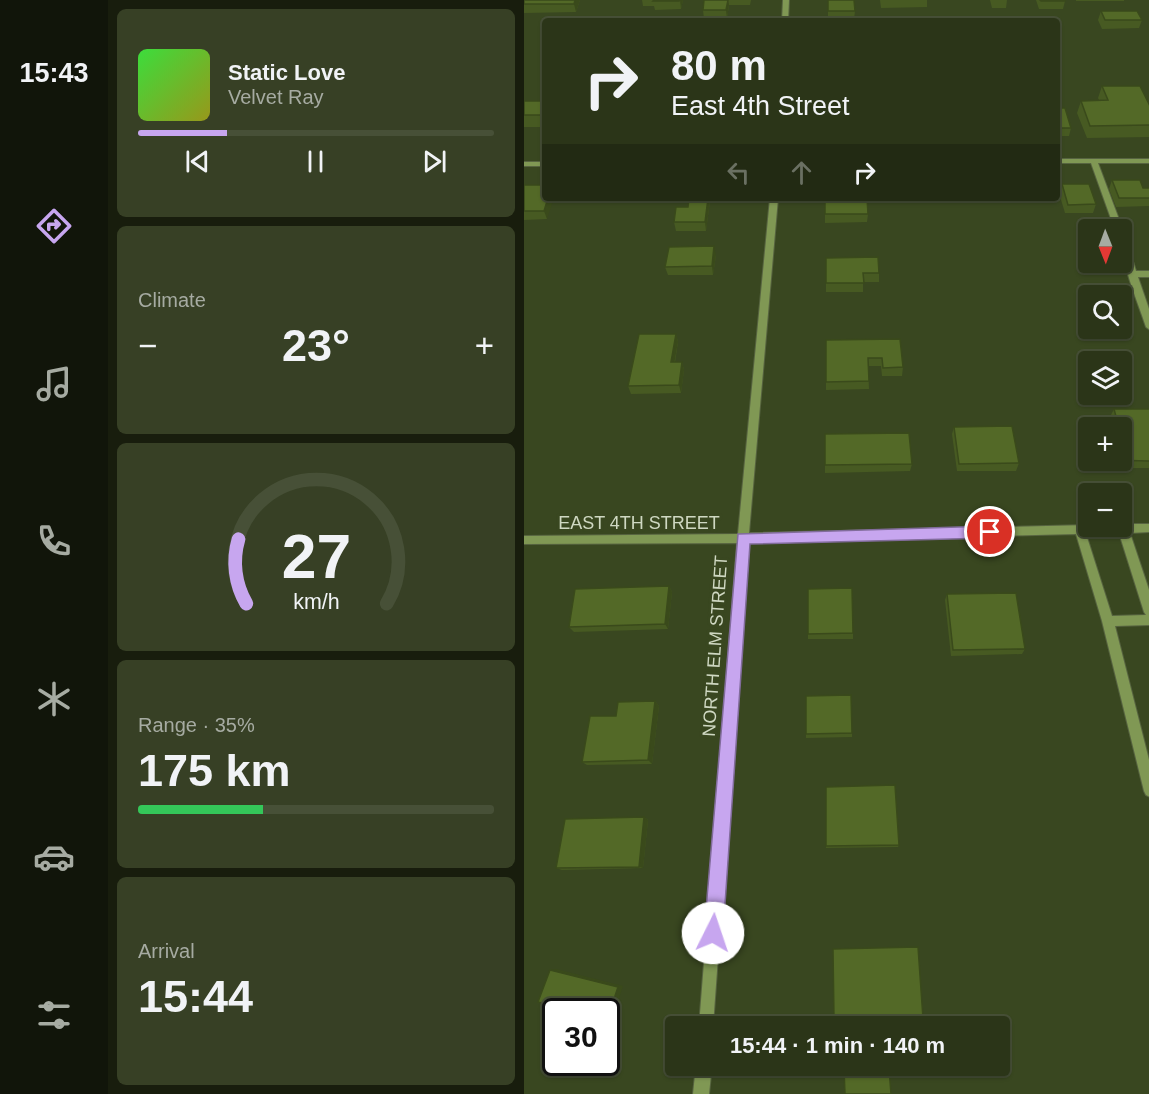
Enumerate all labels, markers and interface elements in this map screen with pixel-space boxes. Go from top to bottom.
icon: right [572,42,650,120]
text: 80 m [671,42,767,89]
text: 15:43 [19,58,89,88]
text: Static Love [228,60,345,85]
text: Velvet Ray [228,86,324,108]
text: East 4th Street [671,91,850,121]
icon: previous [181,145,214,178]
icon: pause [299,145,332,178]
icon: next [418,145,451,178]
icon: left [722,156,755,189]
icon: ahead [785,156,818,189]
icon: right [848,156,881,189]
icon: directions [33,205,75,247]
north arrow [1078,219,1132,273]
map controls [1078,219,1132,537]
button: search [1078,285,1132,339]
text: Climate [138,289,206,311]
text: 23° [282,320,350,371]
text: − [138,327,157,364]
text: + [475,327,494,364]
button: layers [1078,351,1132,405]
icon: music [33,363,75,405]
button: + [1078,417,1132,471]
button: − [1078,483,1132,537]
pin [964,506,1015,557]
street label: EAST 4TH STREET [558,513,720,533]
icon: arrive [973,515,1006,548]
icon: phone [33,520,75,562]
text: 27 [281,522,351,591]
street label: NORTH ELM STREET [699,555,731,737]
text: km/h [293,590,339,614]
icon: climate [33,678,75,720]
text: Range · 35% [138,714,255,736]
text: 175 km [138,745,291,796]
icon: car [33,836,75,878]
position arrow [681,901,745,965]
text: Arrival [138,940,195,962]
text: 15:44 [138,971,253,1022]
icon: filters [33,994,75,1036]
speed limit sign: 30 [542,998,620,1076]
text: 15:44 · 1 min · 140 m [730,1033,945,1058]

